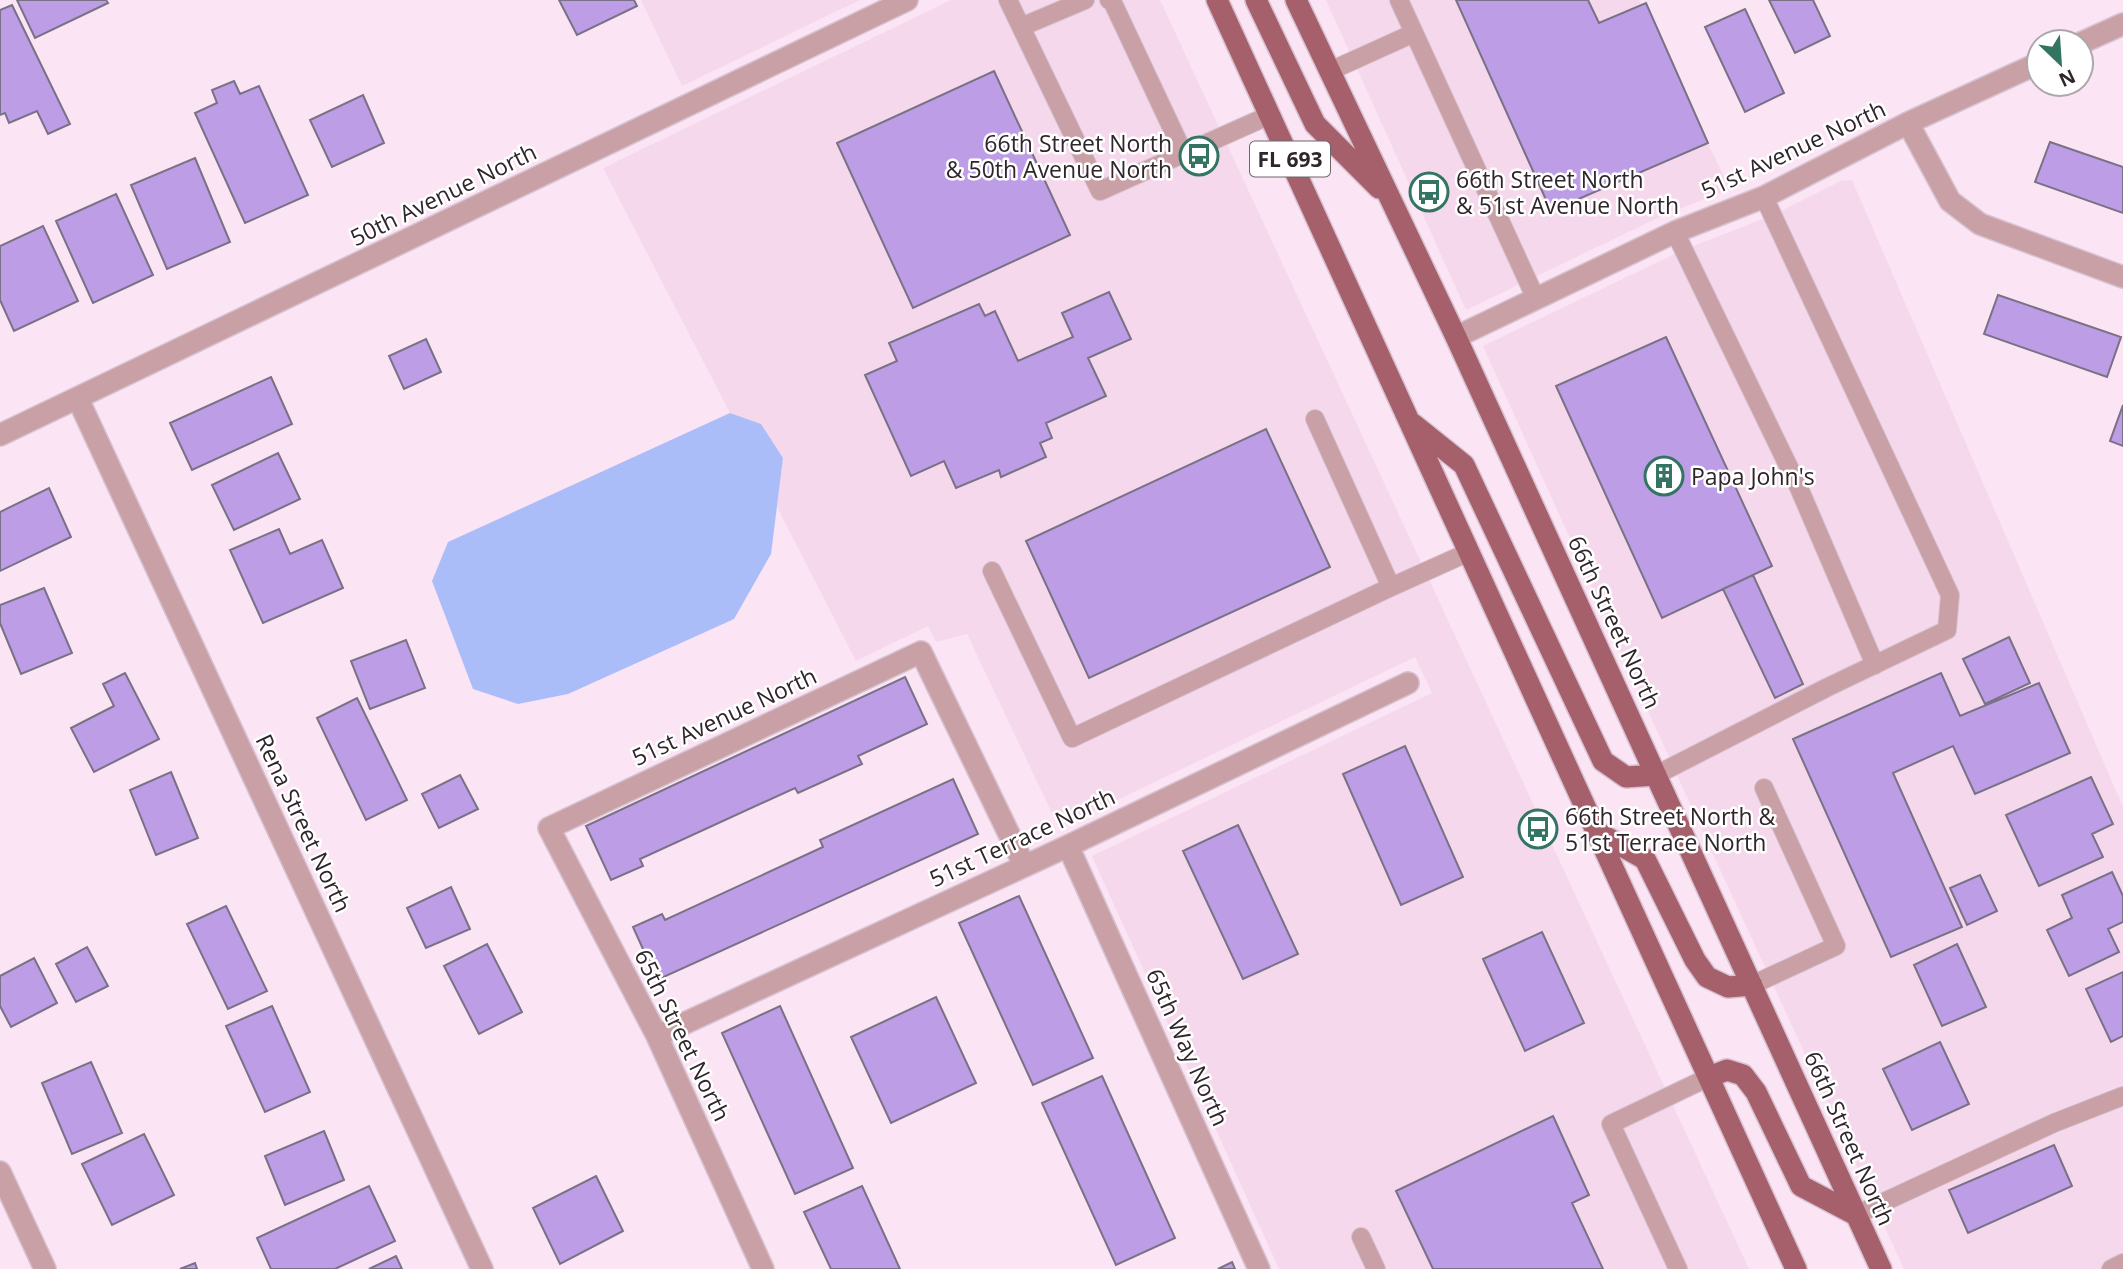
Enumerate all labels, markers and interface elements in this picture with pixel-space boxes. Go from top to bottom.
north arrow [2025,28,2095,98]
text: N [2055,63,2080,93]
street label: 51st Avenue North [1695,92,1891,206]
place label: 66th Street North & 50th Avenue North [946,127,1172,185]
street label: 50th Avenue North [345,135,541,253]
bus stop icon: 66th Street North & 50th Avenue North [1178,135,1220,177]
road number: FL 693 [1250,142,1330,176]
place label: 66th Street North & 51st Avenue North [1456,163,1679,221]
bus stop icon: 66th Street North & 51st Avenue North [1408,171,1450,213]
building icon: Papa John's [1643,455,1685,497]
place label: Papa John's [1691,460,1815,492]
street label: 66th Street North [1561,530,1669,714]
street label: 51st Avenue North [626,659,822,773]
street label: Rena Street North [249,729,359,917]
street label: 51st Terrace North [924,780,1120,894]
place label: 66th Street North & 51st Terrace North [1565,800,1776,858]
bus stop icon: 66th Street North & 51st Terrace North [1517,808,1559,850]
street label: 65th Street North [627,944,739,1126]
street label: 65th Way North [1139,963,1237,1131]
street label: 66th Street North [1797,1046,1903,1230]

